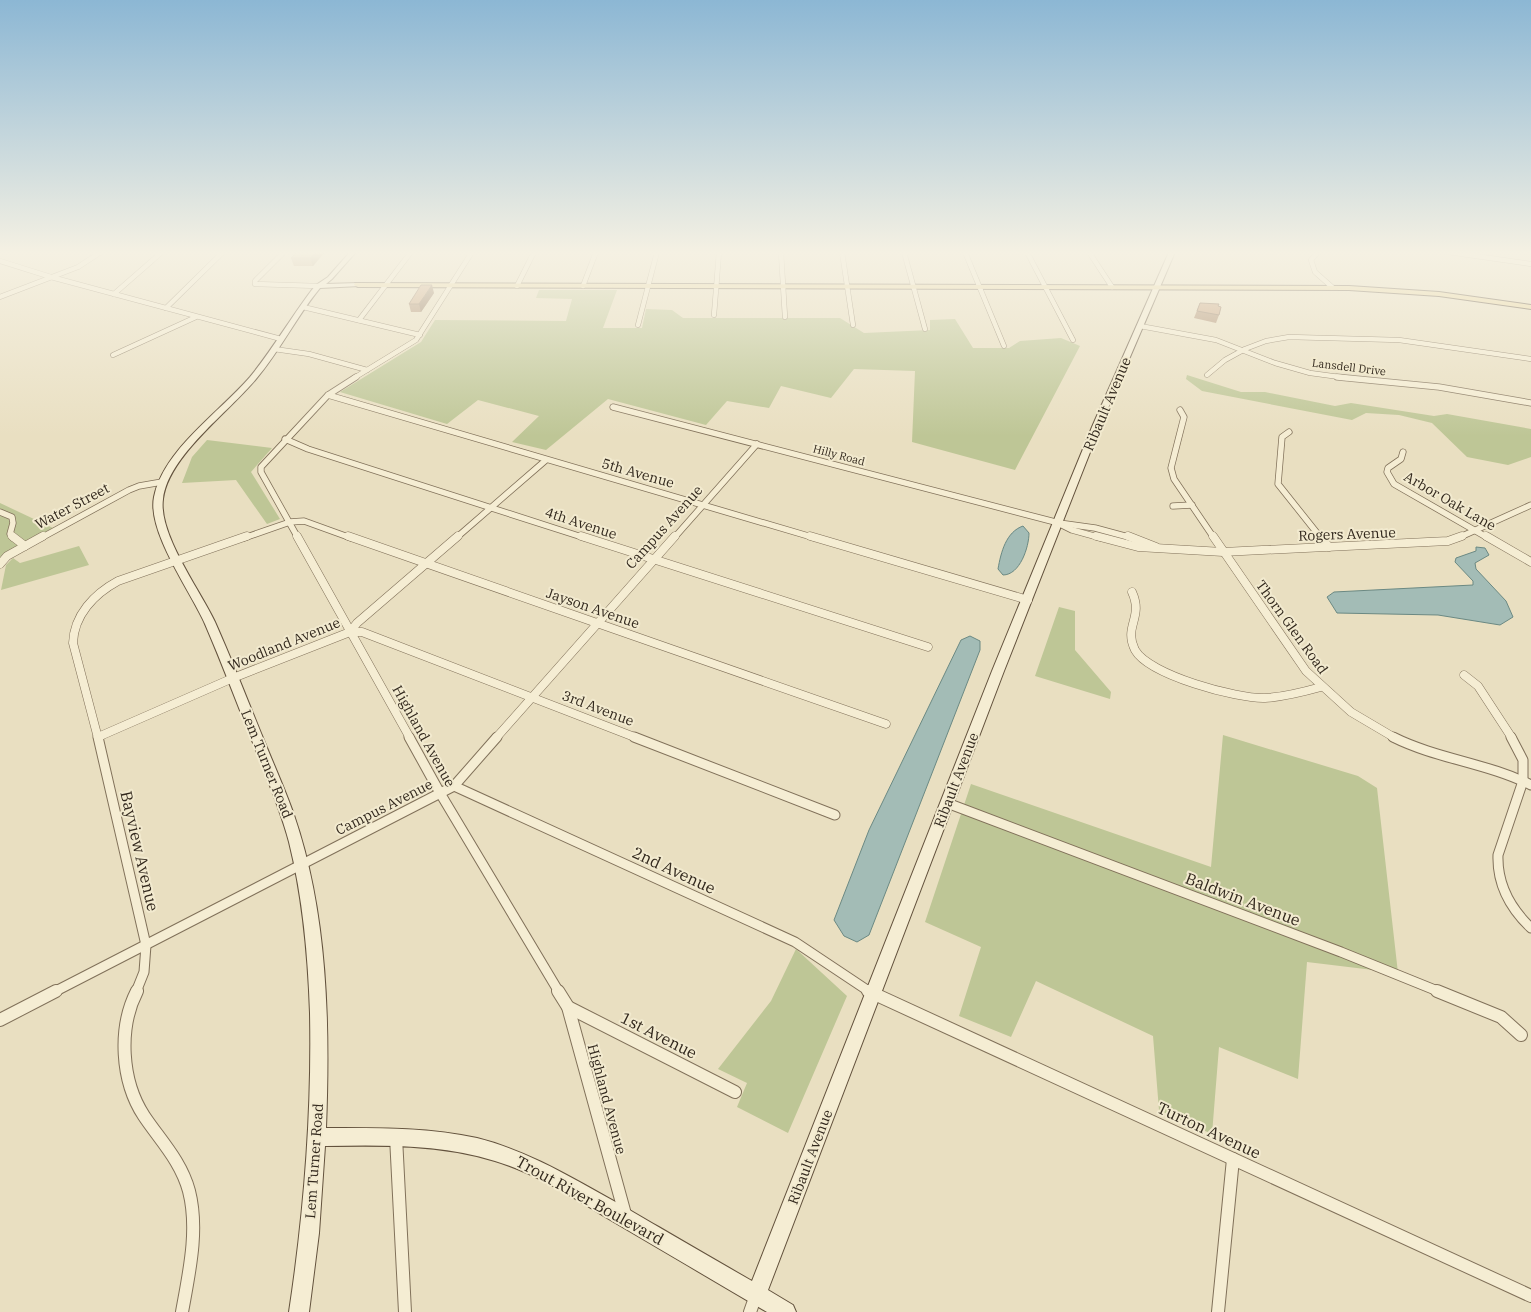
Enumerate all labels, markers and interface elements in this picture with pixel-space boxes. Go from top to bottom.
street label: Ribault Avenue [1079,354,1135,454]
street label: Lansdell Drive [1311,356,1387,378]
street label: Hilly Road [811,441,867,469]
street label: 5th Avenue [600,454,676,492]
street label: Arbor Oak Lane [1401,467,1499,535]
street label: Water Street [32,479,112,533]
street label: Campus Avenue [622,481,706,573]
street label: 4th Avenue [543,503,619,543]
street label: Rogers Avenue [1298,523,1396,545]
street label: Thorn Glen Road [1252,577,1332,678]
street label: Jayson Avenue [544,584,642,632]
street label: Woodland Avenue [225,613,343,675]
street label: Highland Avenue [389,682,459,790]
street label: 3rd Avenue [559,686,637,730]
street label: Lem Turner Road [237,707,297,821]
street label: Ribault Avenue [930,730,982,830]
street label: Campus Avenue [332,775,436,839]
street label: Bayview Avenue [116,789,164,913]
street label: 2nd Avenue [629,842,719,898]
street label: Baldwin Avenue [1183,868,1303,930]
street label: 1st Avenue [618,1007,700,1063]
street label: Highland Avenue [584,1042,630,1156]
street label: Turton Avenue [1154,1097,1264,1163]
street label: Lem Turner Road [301,1102,327,1219]
street label: Ribault Avenue [784,1107,836,1207]
street label: Trout River Boulevard [513,1151,668,1249]

